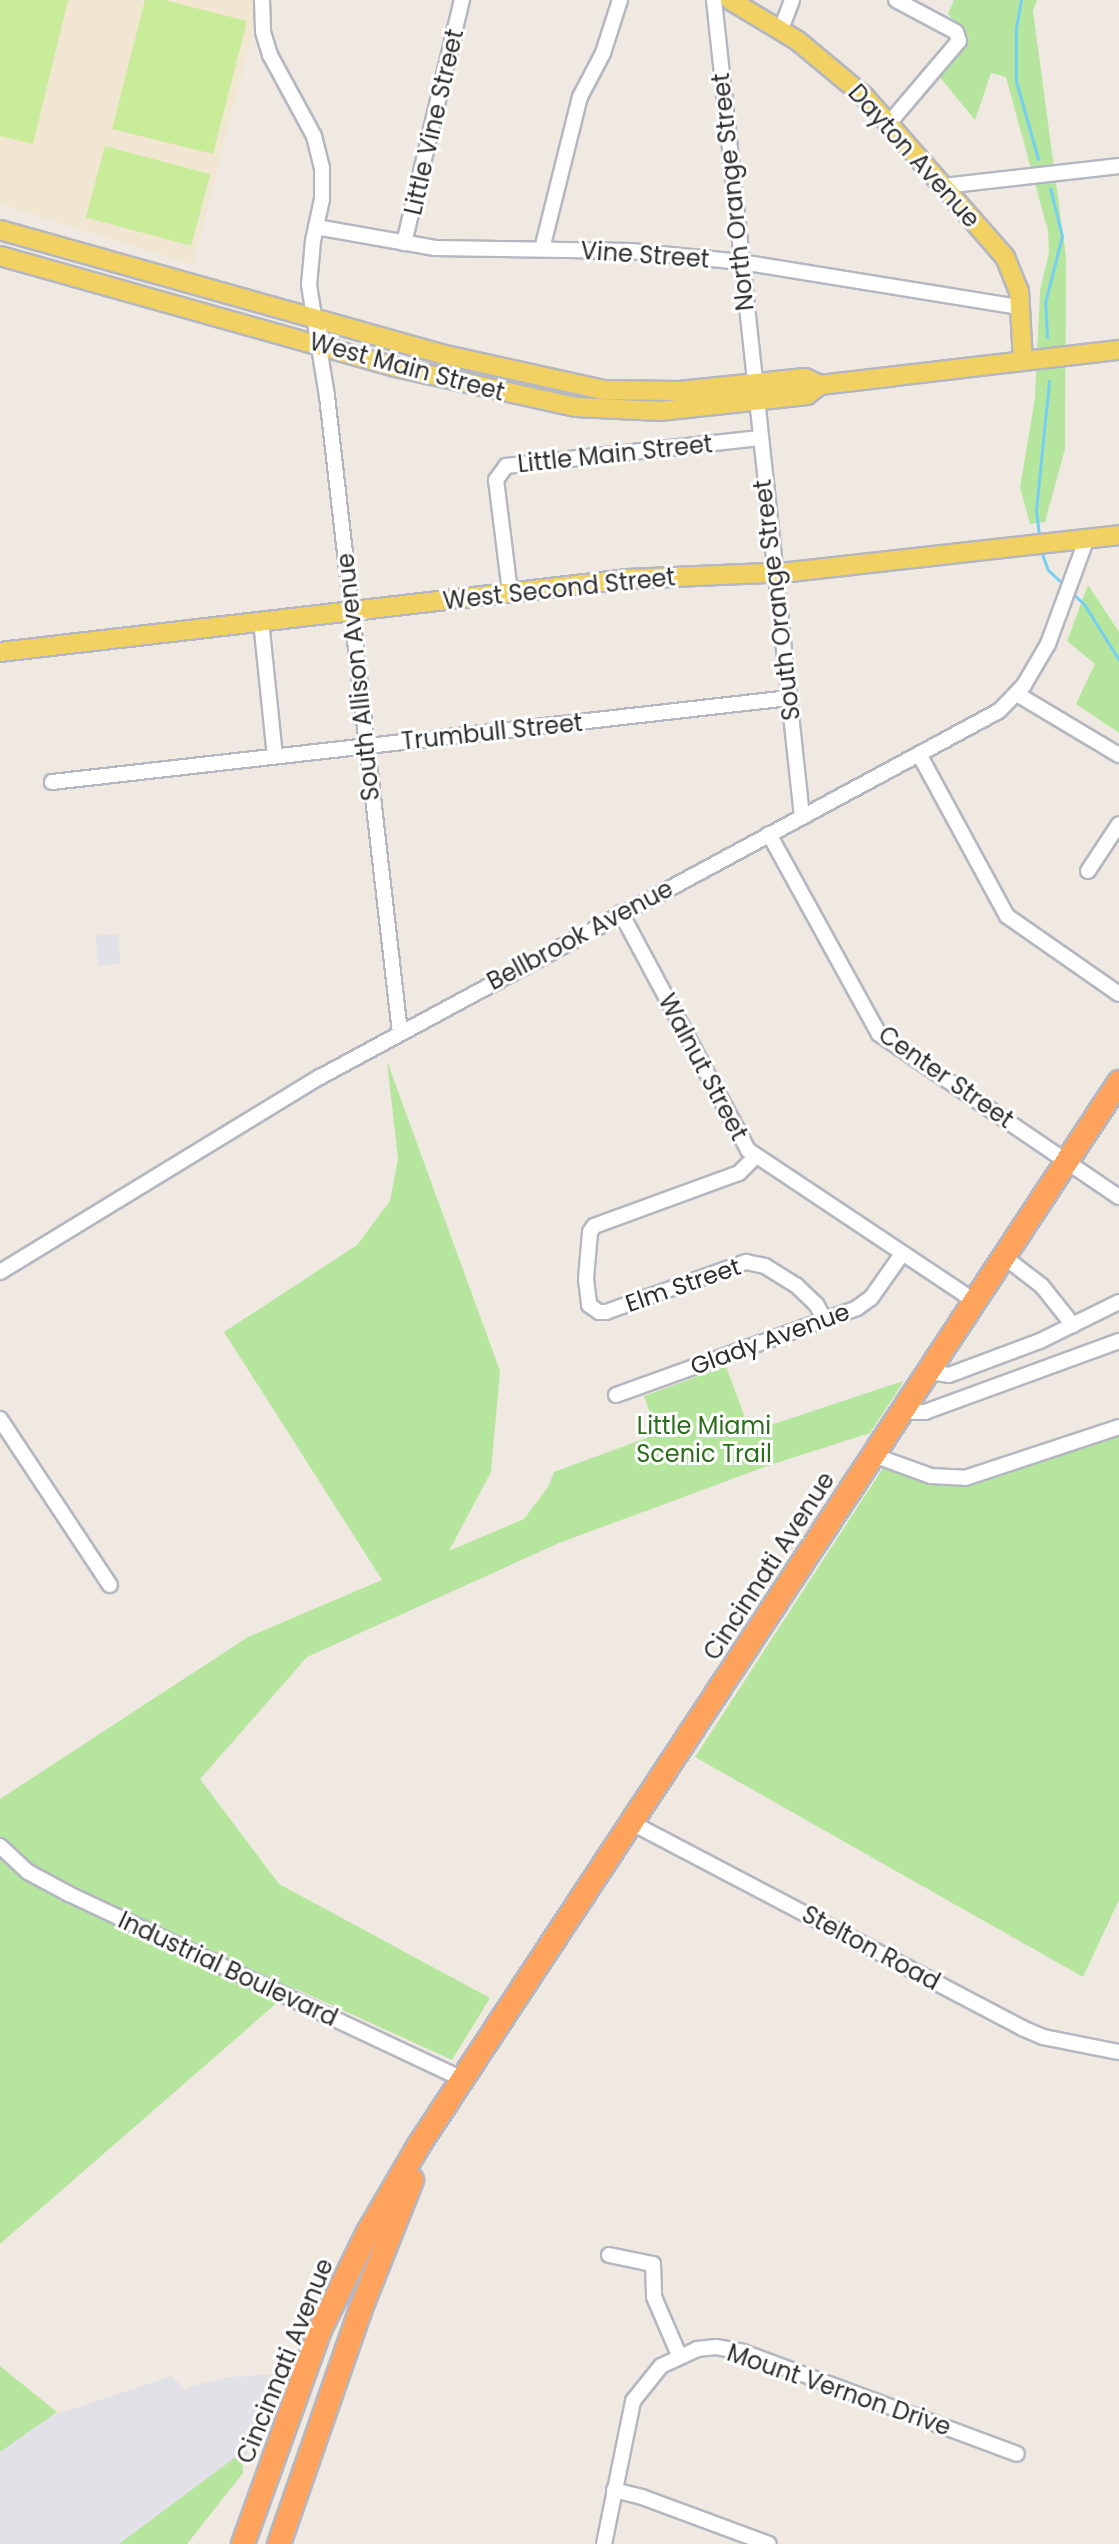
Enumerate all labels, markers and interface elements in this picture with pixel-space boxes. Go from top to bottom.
street label: Little Vine Street [399,26,469,218]
street label: North Orange Street [706,72,760,312]
street label: Dayton Avenue [842,78,986,234]
street label: Vine Street [580,236,710,274]
street label: West Main Street [306,327,508,407]
street label: Little Main Street [516,429,714,479]
street label: South Orange Street [748,478,806,722]
street label: South Allison Avenue [331,552,385,802]
street label: West Second Street [442,562,676,616]
street label: Trumbull Street [400,708,584,756]
street label: Bellbrook Avenue [482,874,678,996]
street label: Walnut Street [652,989,754,1145]
street label: Center Street [873,1020,1019,1134]
street label: Elm Street [622,1252,744,1318]
street label: Glady Avenue [687,1297,853,1381]
park label: Little Miami Scenic Trail [636,1412,772,1468]
street label: Cincinnati Avenue [697,1467,841,1665]
street label: Stelton Road [797,1900,945,1996]
street label: Industrial Boulevard [114,1906,342,2032]
street label: Cincinnati Avenue [231,2254,339,2468]
street label: Mount Vernon Drive [723,2338,955,2442]

